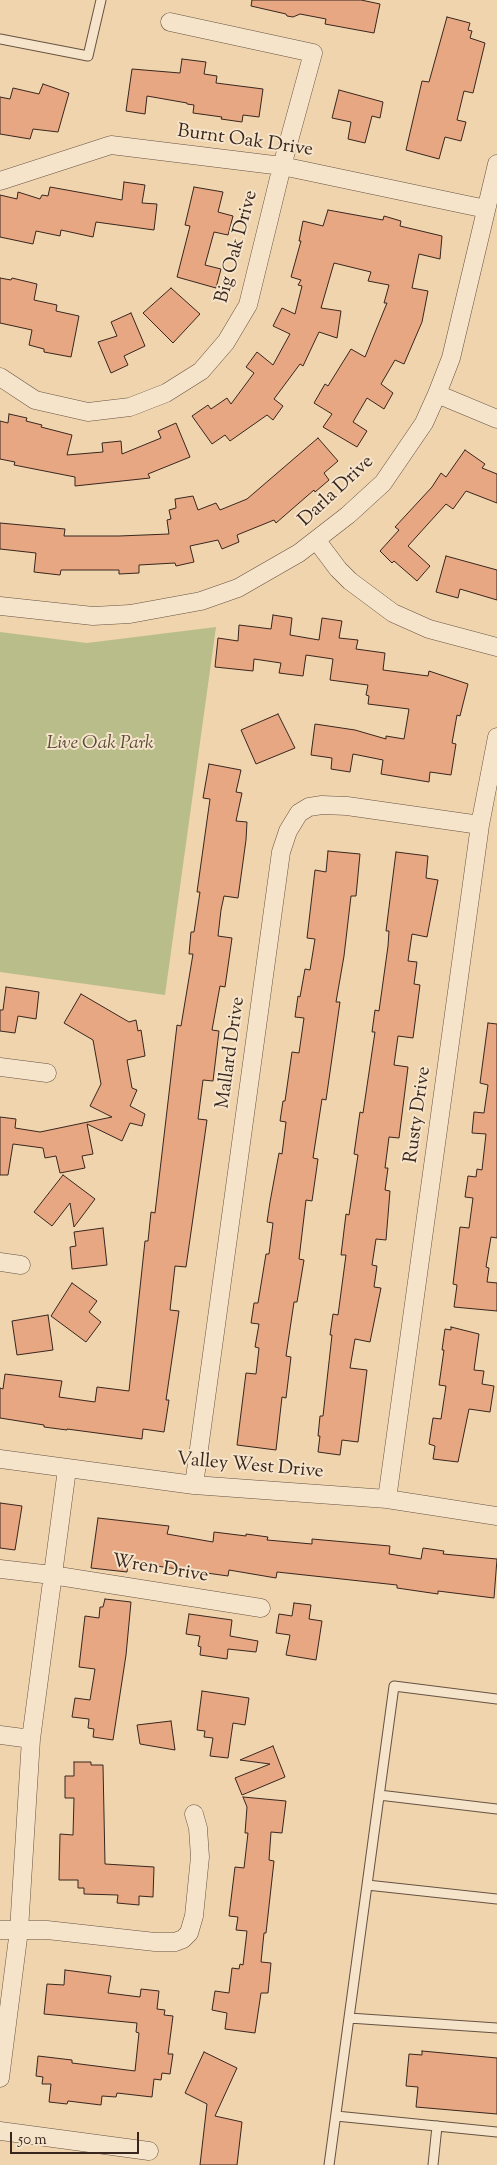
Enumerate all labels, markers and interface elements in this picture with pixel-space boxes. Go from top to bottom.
street label: Burnt Oak Drive [176,121,314,163]
street label: Big Oak Drive [212,188,264,306]
street label: Darla Drive [295,451,379,533]
park label: Live Oak Park [46,734,154,756]
street label: Mallard Drive [213,995,251,1111]
street label: Rusty Drive [401,1065,437,1165]
street label: Valley West Drive [176,1449,324,1485]
street label: Wren Drive [110,1551,210,1589]
scale bar [12,2122,141,2154]
text: 50 m [18,2130,47,2151]

